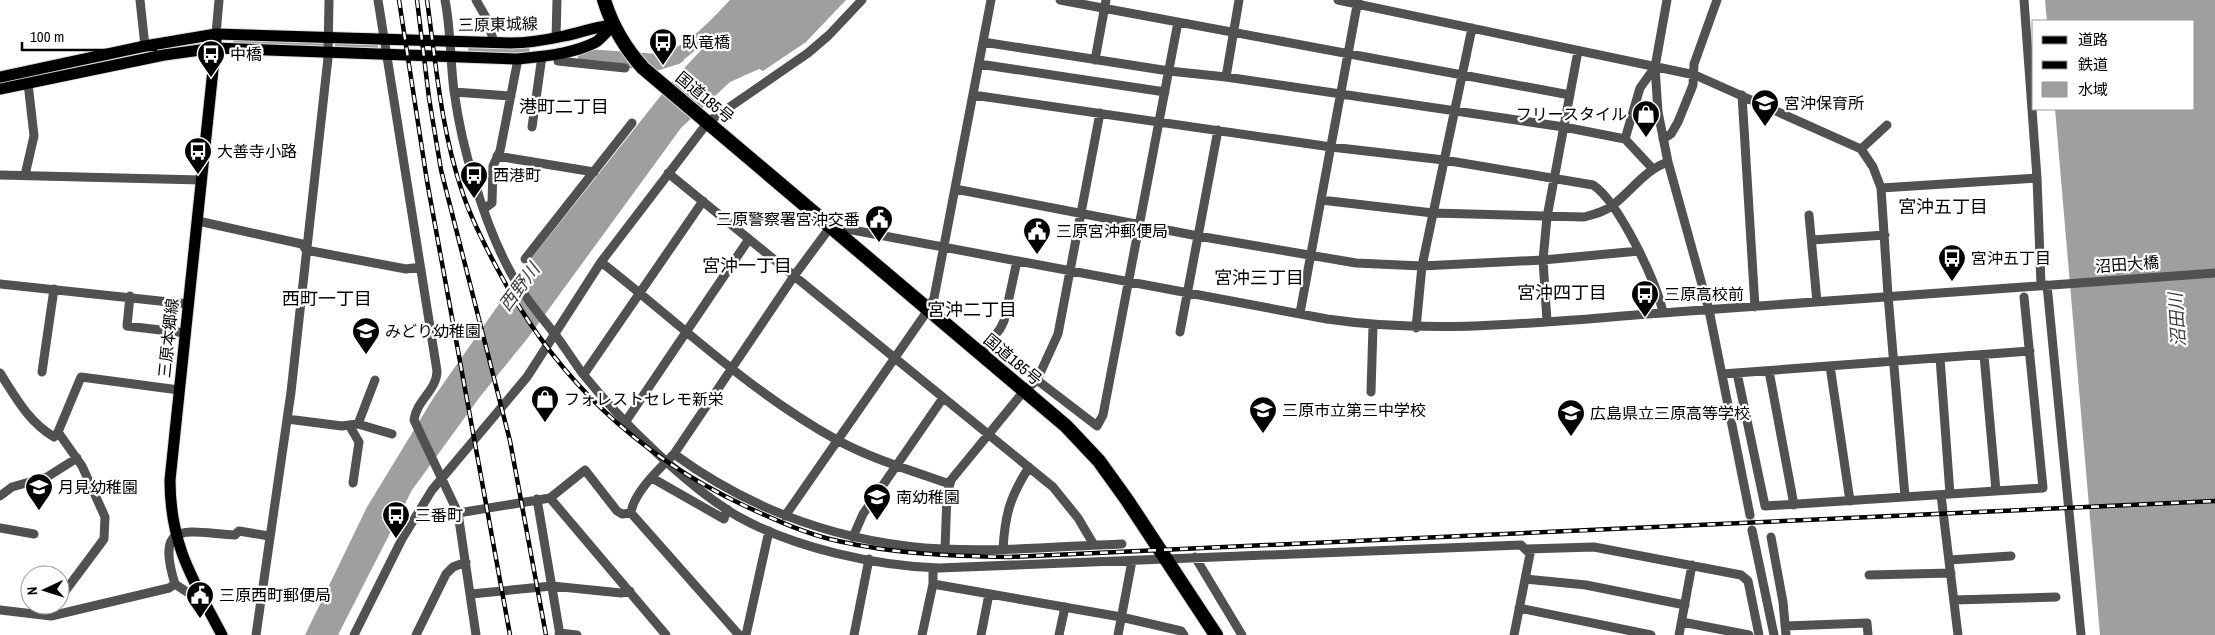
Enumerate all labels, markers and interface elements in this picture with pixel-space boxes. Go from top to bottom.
street label: 三原東城線 [458,12,538,36]
scale bar [22,20,156,52]
legend [2032,20,2195,110]
text: 100 m [30,26,64,47]
bus stop icon: 臥竜橋 [648,27,678,66]
text: 道路 [2078,29,2108,50]
place label: 臥竜橋 [682,31,730,53]
bus stop icon: 中橋 [196,39,226,78]
place label: 中橋 [230,43,262,65]
text: 鉄道 [2078,54,2108,75]
street label: 国道185号 [671,66,739,128]
text: 水域 [2078,79,2108,100]
school or university icon: 宮沖保育所 [1750,88,1780,127]
place label: 宮沖保育所 [1784,92,1864,114]
district label: 港町二丁目 [519,94,609,119]
shop icon: フリースタイル [1631,99,1661,138]
place label: フリースタイル [1516,103,1627,125]
bus stop icon: 大善寺小路 [183,136,213,175]
place label: 大善寺小路 [217,140,297,162]
bus stop icon: 西港町 [459,160,489,199]
place label: 西港町 [493,164,541,186]
district label: 宮沖五丁目 [1898,194,1988,219]
public building icon: 三原警察署宮沖交番 [864,204,894,243]
place label: 三原警察署宮沖交番 [716,208,860,230]
public building icon: 三原宮沖郵便局 [1022,216,1052,255]
place label: 三原宮沖郵便局 [1056,220,1168,242]
bus stop icon: 宮沖五丁目 [1937,243,1967,282]
place label: 宮沖五丁目 [1971,247,2051,269]
street label: 沼田大橋 [2094,251,2160,277]
district label: 宮沖一丁目 [702,253,792,278]
water label: 西野川 [493,256,546,316]
district label: 宮沖三丁目 [1214,265,1304,290]
bus stop icon: 三原高校前 [1630,279,1660,318]
district label: 宮沖四丁目 [1517,280,1607,305]
place label: 三原高校前 [1664,283,1744,305]
district label: 西町一丁目 [282,286,372,311]
water label: 沼田川 [2163,290,2191,348]
street label: 三原本郷線 [153,297,183,379]
district label: 宮沖二丁目 [927,297,1017,322]
school or university icon: みどり幼稚園 [351,316,381,355]
place label: みどり幼稚園 [385,320,481,342]
street label: 国道185号 [979,328,1047,390]
shop icon: フォレストセレモ新栄 [530,384,560,423]
place label: フォレストセレモ新栄 [564,388,724,410]
school or university icon: 三原市立第三中学校 [1248,395,1278,434]
school or university icon: 広島県立三原高等学校 [1556,398,1586,437]
place label: 三原市立第三中学校 [1282,399,1426,421]
place label: 広島県立三原高等学校 [1590,402,1750,424]
school or university icon: 月見幼稚園 [24,472,54,511]
place label: 月見幼稚園 [58,476,138,498]
school or university icon: 南幼稚園 [862,482,892,521]
place label: 南幼稚園 [896,486,960,508]
bus stop icon: 三番町 [381,500,411,539]
place label: 三番町 [415,504,463,526]
north arrow [20,565,70,615]
public building icon: 三原西町郵便局 [185,580,215,619]
place label: 三原西町郵便局 [219,584,331,606]
text: N [23,586,41,596]

